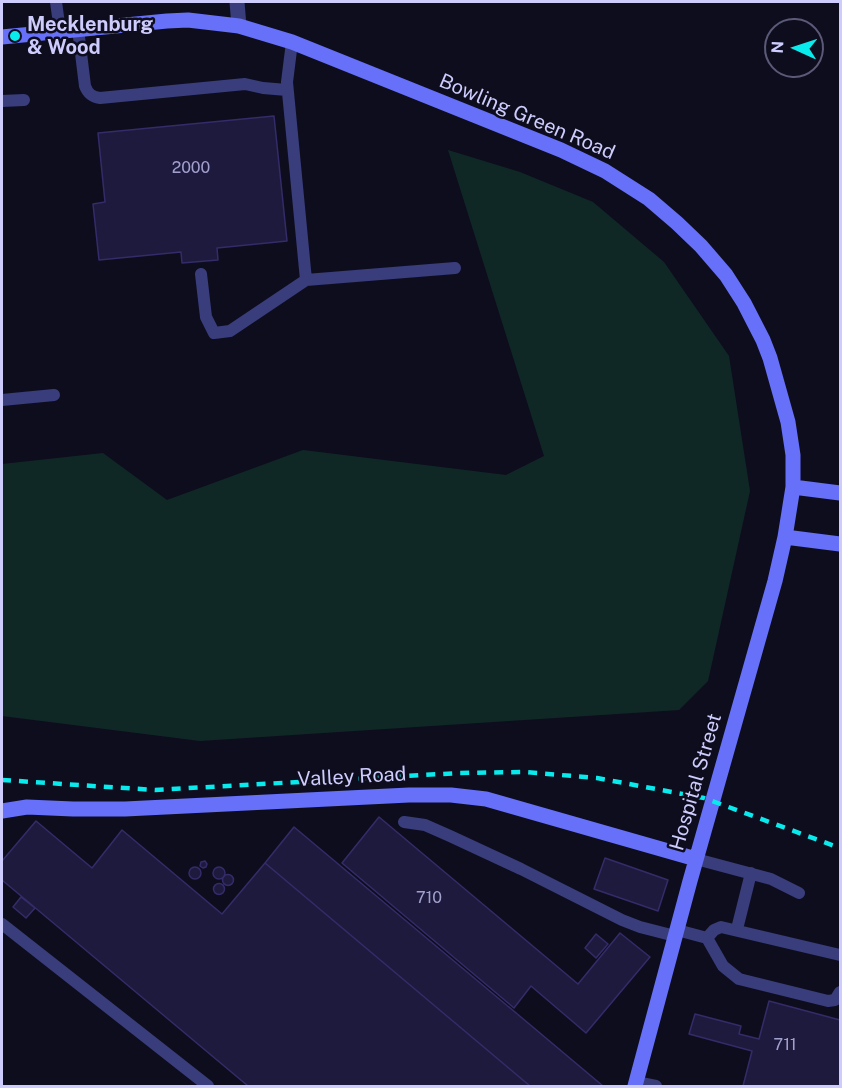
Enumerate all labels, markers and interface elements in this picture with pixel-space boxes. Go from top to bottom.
place label: Mecklenburg & Wood [27,13,153,60]
north arrow [764,18,824,78]
marker: Mecklenburg & Wood [8,29,22,43]
text: N [768,40,787,54]
street label: Bowling Green Road [435,69,619,165]
house number: 2000 [172,158,210,178]
street label: Hospital Street [665,711,727,853]
street label: Valley Road [297,762,407,792]
house number: 710 [416,888,442,908]
house number: 711 [774,1035,796,1055]

